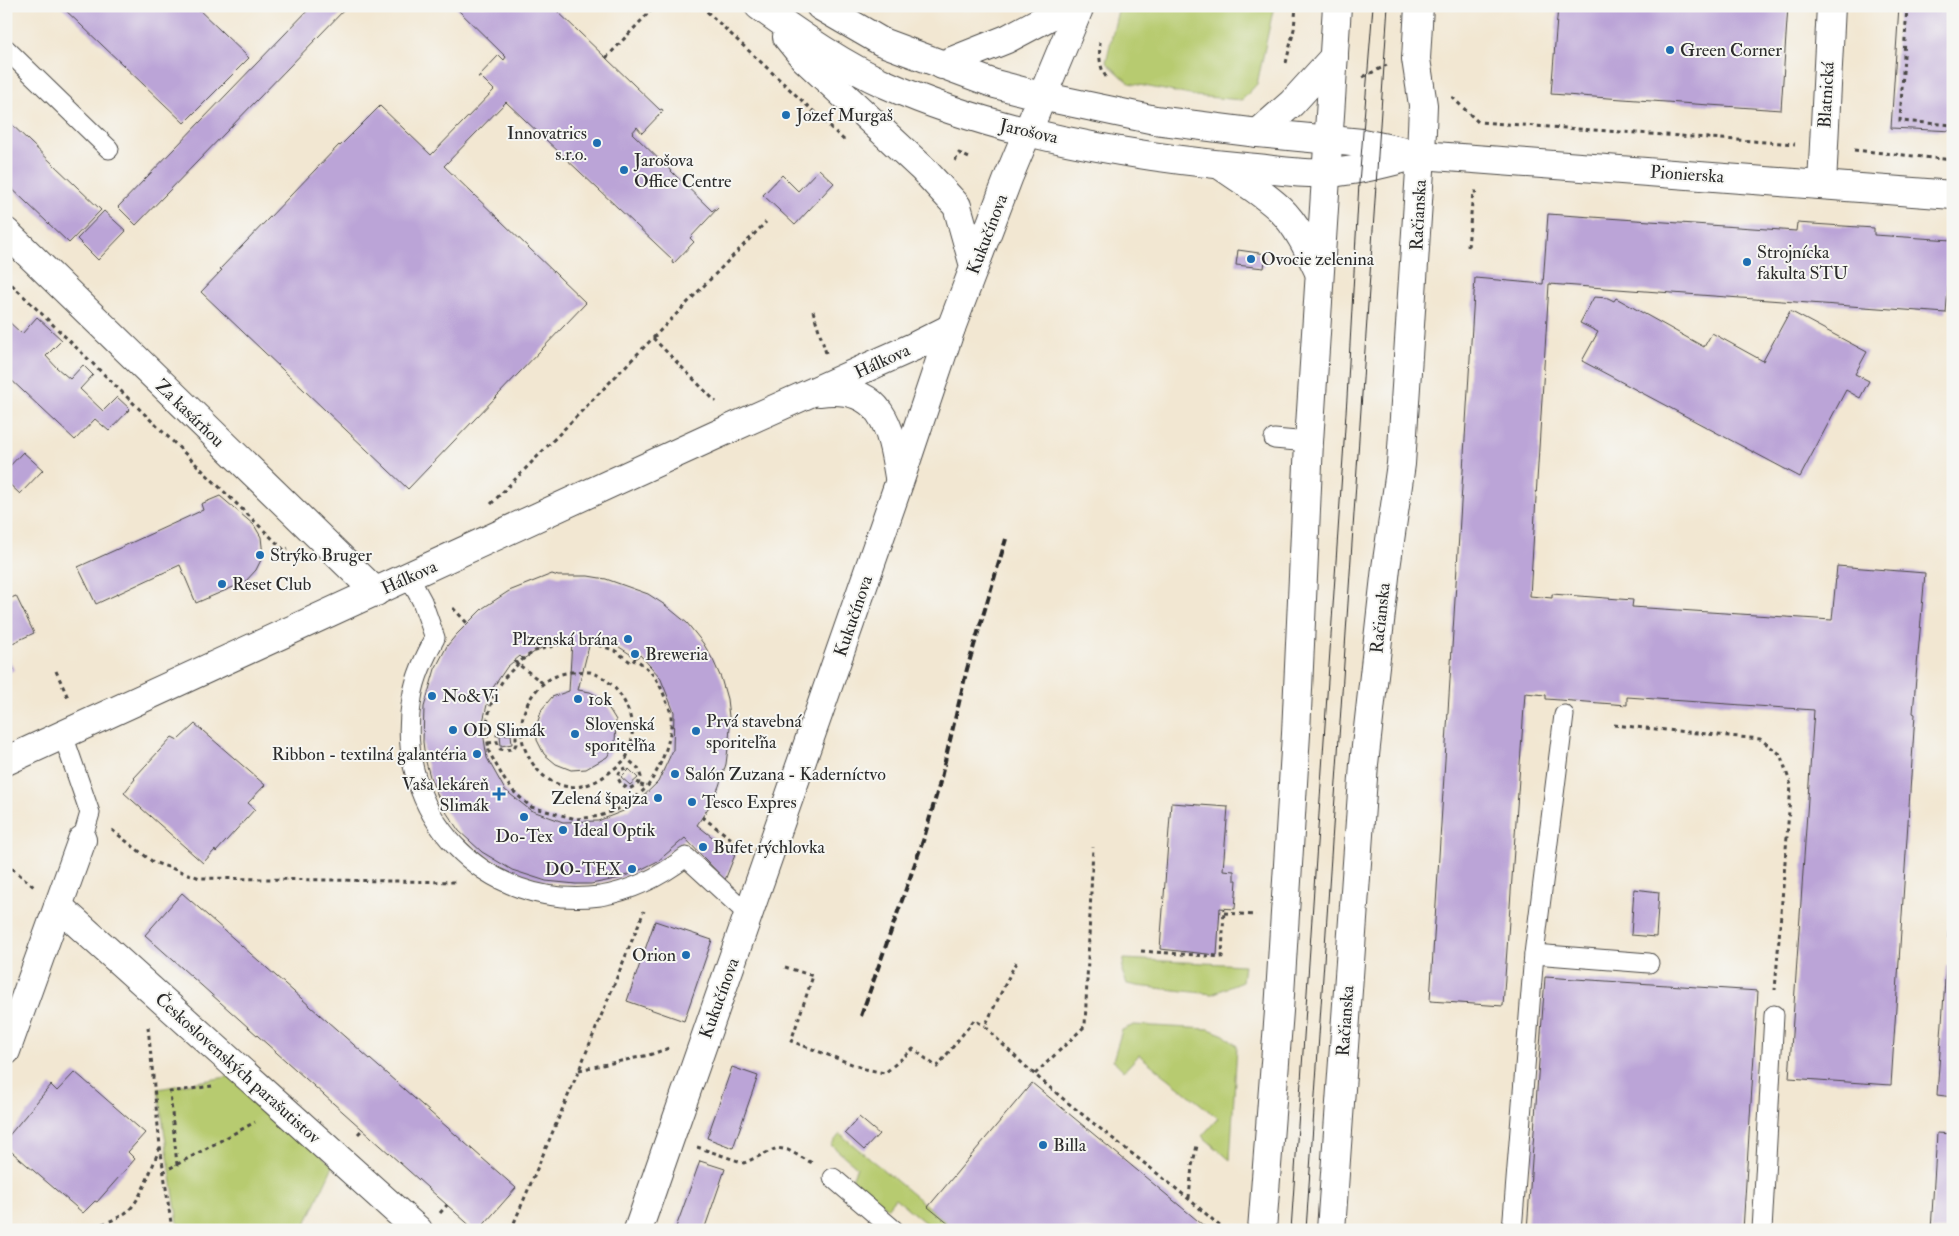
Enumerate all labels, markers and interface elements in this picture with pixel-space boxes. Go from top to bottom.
place label: Green Corner [1680,39,1782,62]
marker: Green Corner [1664,44,1676,56]
street label: Blatnická [1813,61,1840,129]
place label: Jozef Murgaš [795,104,893,127]
marker: Jozef Murgaš [780,109,792,121]
street label: Jarošova [996,113,1061,150]
place label: Innovatrics s.r.o. [507,122,587,166]
marker: Innovatrics s.r.o. [591,137,603,149]
place label: Jarošova Office Centre [633,149,732,193]
street label: Pionierska [1649,160,1725,189]
marker: Jarošova Office Centre [618,164,630,176]
street label: Račianska [1405,178,1432,251]
street label: Kukučínova [962,190,1014,278]
place label: Strojnícka fakulta STU [1757,241,1848,285]
place label: Ovocie zelenina [1261,248,1375,271]
marker: Ovocie zelenina [1245,253,1257,265]
marker: Strojnícka fakulta STU [1741,256,1753,268]
street label: Hálkova [851,338,914,384]
street label: Za kasárňou [150,375,229,452]
place label: Strýko Bruger [270,544,372,567]
marker: Strýko Bruger [254,549,266,561]
street label: Hálkova [378,555,441,600]
street label: Kukučínova [829,572,878,660]
place label: Reset Club [232,573,312,596]
marker: Reset Club [216,578,228,590]
street label: Račianska [1365,581,1396,655]
place label: Plzenská brána [512,628,619,651]
marker: Plzenská brána [622,633,634,645]
place label: Breweria [645,643,709,666]
marker: Breweria [629,648,641,660]
place label: No&Vi [442,685,499,708]
place label: 10k [588,688,613,711]
marker: No&Vi [426,690,438,702]
marker: 10k [572,693,584,705]
place label: Prvá stavebná sporiteľňa [706,710,802,754]
place label: Slovenská sporiteľňa [585,713,656,757]
place label: OD Slimák [463,719,546,742]
marker: OD Slimák [447,724,459,736]
marker: Prvá stavebná sporiteľňa [690,725,702,737]
marker: Slovenská sporiteľňa [569,728,581,740]
place label: Ribbon - textilná galantéria [272,743,468,766]
marker: Ribbon - textilná galantéria [471,748,483,760]
place label: Salón Zuzana - Kaderníctvo [685,763,886,786]
marker: Salón Zuzana - Kaderníctvo [669,768,681,780]
place label: Vaša lekáreň Slimák [402,773,489,817]
place label: Zelená špajza [551,787,649,810]
marker: Vaša lekáreň Slimák [493,788,505,800]
place label: Tesco Expres [702,791,797,814]
marker: Zelená špajza [652,792,664,804]
marker: Tesco Expres [686,796,698,808]
marker: Do-Tex [518,811,530,823]
place label: Ideal Optik [573,819,656,842]
marker: Ideal Optik [557,824,569,836]
place label: Do-Tex [495,825,553,848]
place label: Bufet rýchlovka [713,836,825,859]
marker: Bufet rýchlovka [697,841,709,853]
place label: DO-TEX [545,858,622,881]
marker: DO-TEX [626,863,638,875]
place label: Orion [632,944,676,967]
marker: Orion [680,949,692,961]
street label: Kukučínova [694,954,745,1042]
street label: Račianska [1332,984,1359,1057]
street label: Československých parašutistov [150,988,326,1149]
place label: Billa [1053,1134,1087,1157]
marker: Billa [1037,1139,1049,1151]

